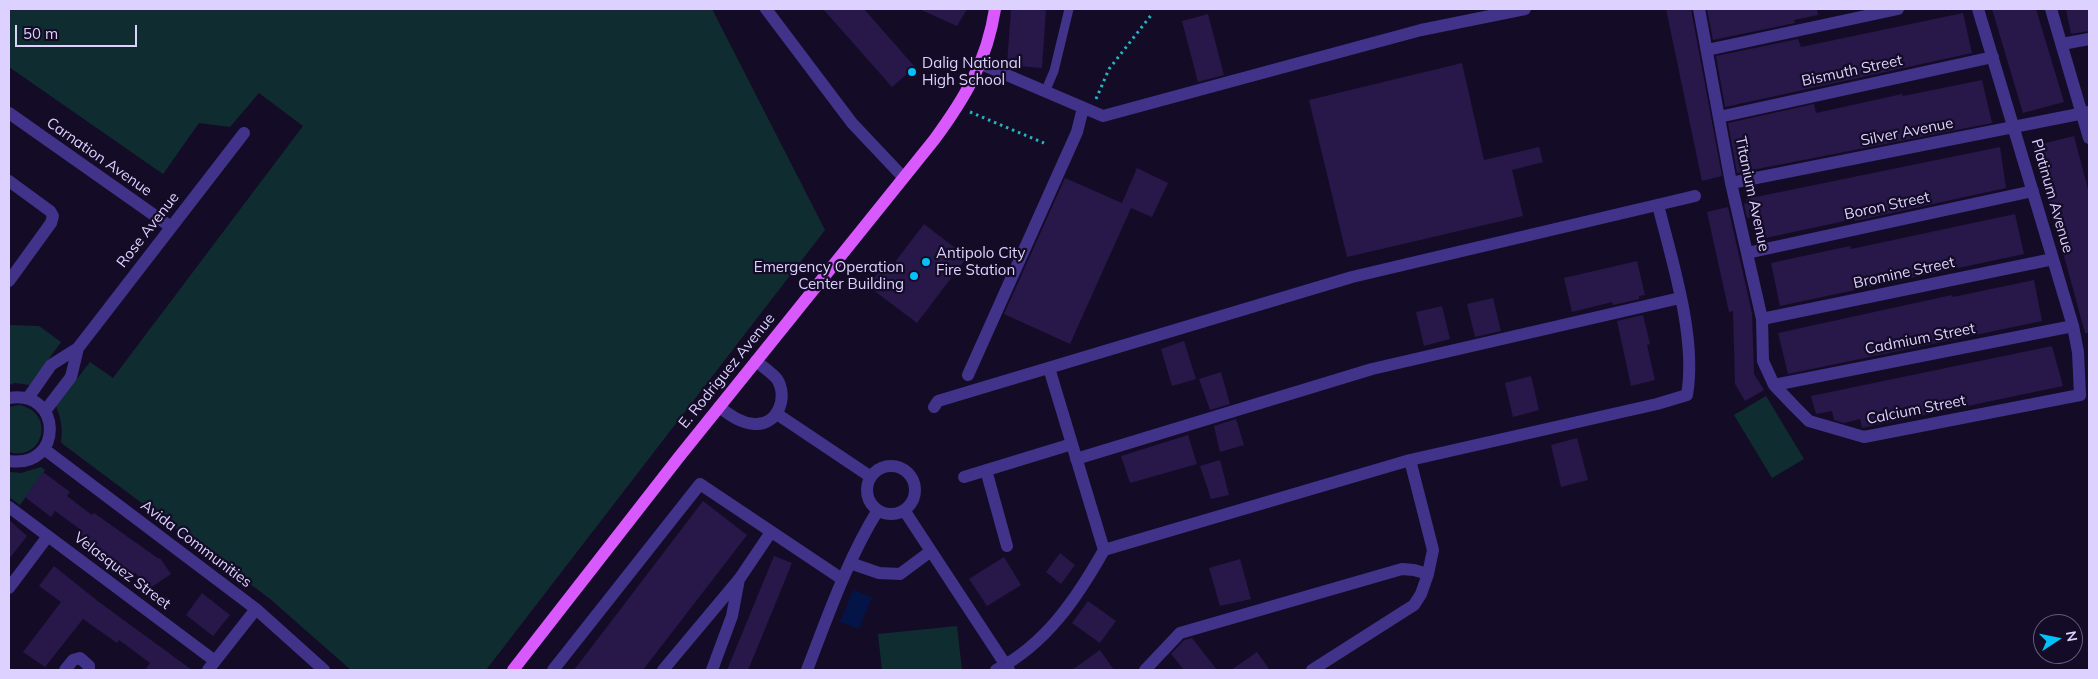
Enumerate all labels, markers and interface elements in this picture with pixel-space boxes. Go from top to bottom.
scale bar [18,15,140,47]
text: 50 m [23,24,58,43]
street label: Bismuth Street [1800,52,1904,90]
place label: Dalig National High School [922,54,1021,89]
marker: Dalig National High School [906,66,918,78]
street label: Carnation Avenue [43,114,155,200]
street label: Silver Avenue [1859,114,1955,150]
street label: Titanium Avenue [1731,135,1773,253]
street label: Platinum Avenue [2027,137,2077,255]
street label: Boron Street [1843,188,1931,224]
street label: Rose Avenue [113,189,183,271]
place label: Antipolo City Fire Station [936,244,1025,279]
street label: Bromine Street [1852,253,1956,293]
marker: Antipolo City Fire Station [920,256,932,268]
place label: Emergency Operation Center Building [754,258,904,293]
marker: Emergency Operation Center Building [908,270,920,282]
street label: E. Rodriguez Avenue [675,310,779,432]
street label: Cadmium Street [1863,319,1977,359]
street label: Calcium Street [1865,392,1967,428]
street label: Avida Communities [137,496,255,592]
street label: Velasquez Street [70,529,174,613]
north arrow [2033,614,2083,664]
text: N [2062,629,2082,643]

